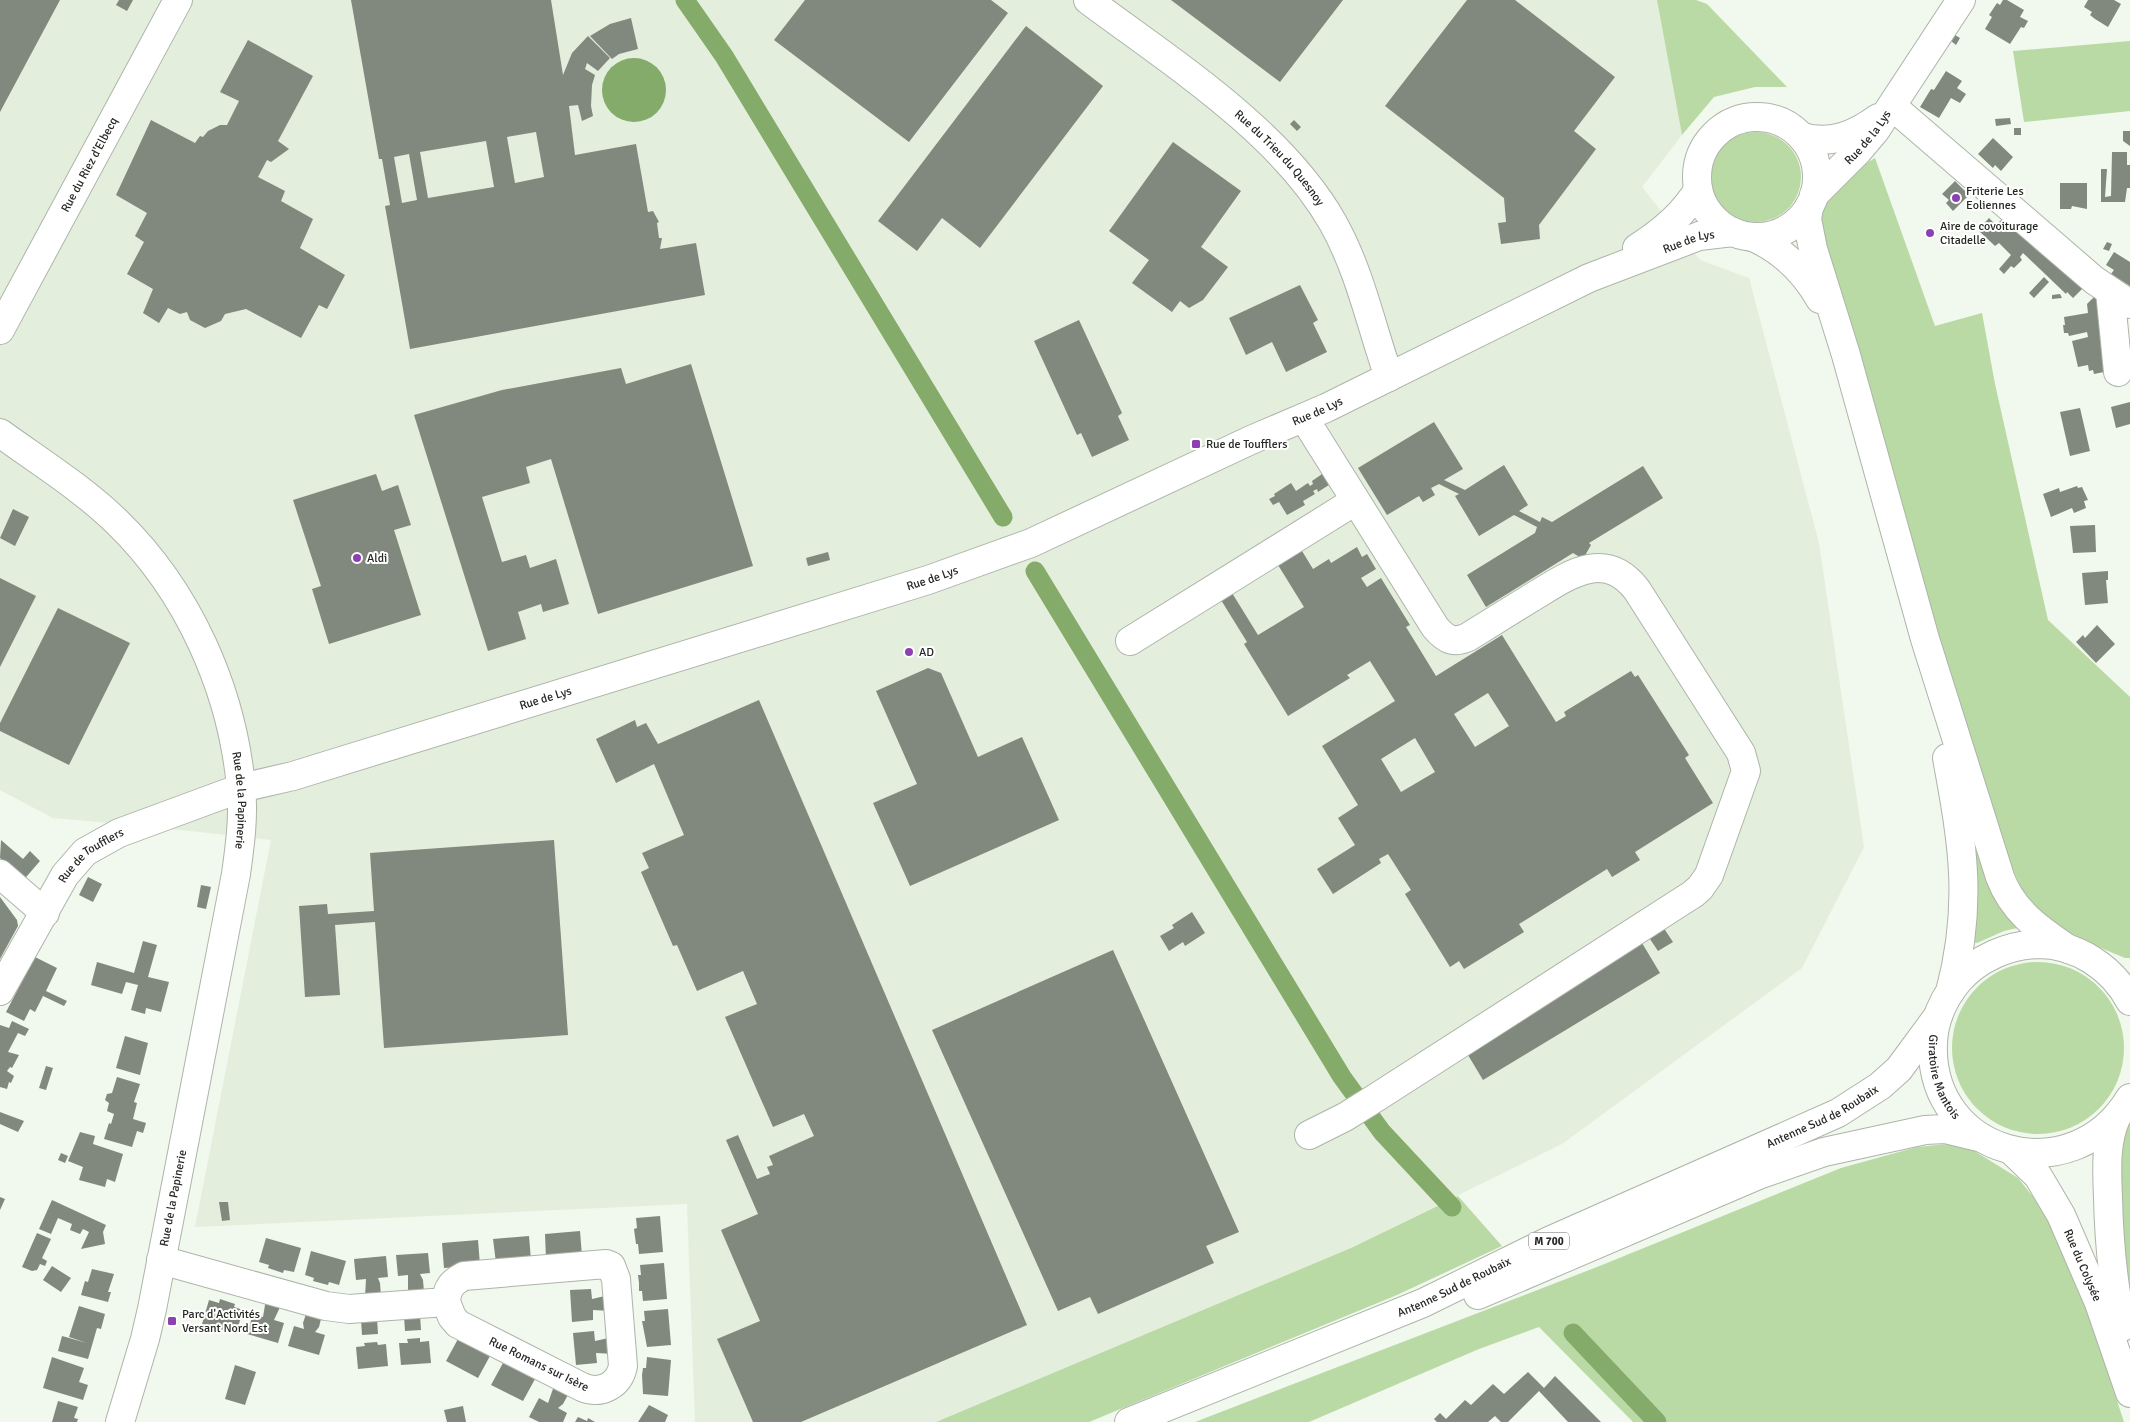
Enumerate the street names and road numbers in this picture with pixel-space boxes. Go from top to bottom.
street label: Rue du Trieu du Quesnoy [1231,107,1328,209]
street label: Rue de la Lys [1842,107,1895,168]
street label: Rue du Riez d'Elbecq [58,115,121,215]
street label: Rue de Lys [1661,227,1715,257]
street label: Rue de Lys [1290,394,1345,430]
street label: Rue de Lys [905,563,960,594]
street label: Rue de Lys [518,683,574,714]
street label: Rue de la Papinerie [228,750,249,850]
street label: Rue de Toufflers [55,825,126,886]
street label: Giratoire Mantois [1925,1034,1963,1123]
street label: Antenne Sud de Roubaix [1764,1082,1882,1152]
street label: Rue de la Papinerie [157,1149,190,1248]
street label: Rue du Colysée [2060,1227,2104,1304]
road number: M 700 [1529,1232,1569,1250]
street label: Antenne Sud de Roubaix [1395,1254,1514,1321]
street label: Rue Romans sur Isère [486,1334,591,1395]

